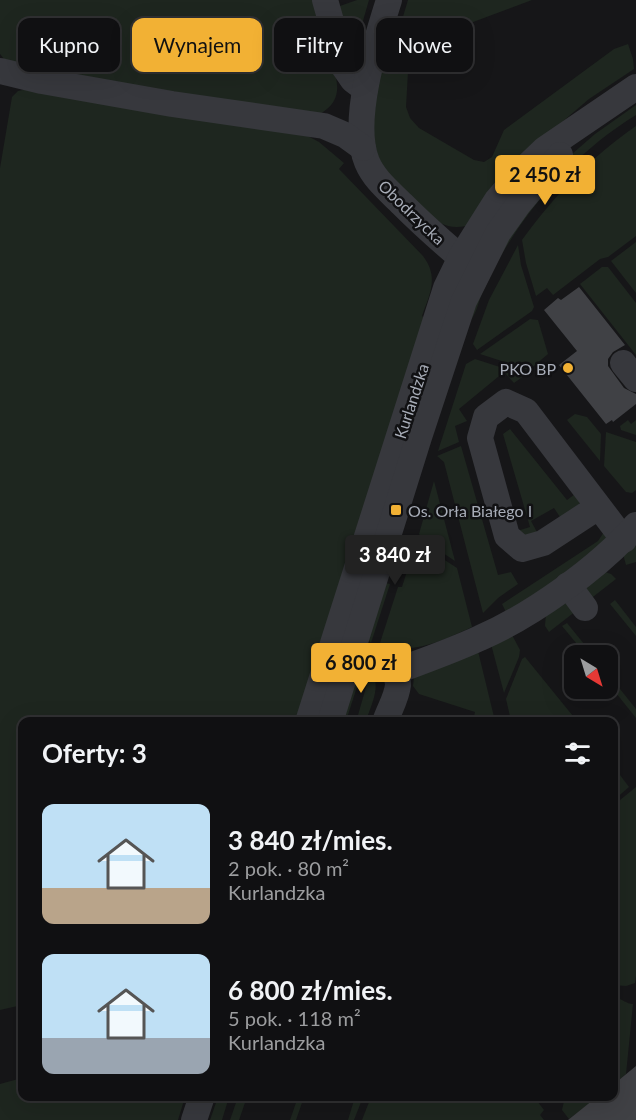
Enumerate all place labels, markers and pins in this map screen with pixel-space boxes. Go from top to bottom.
pin: 2 450 zł [483,155,607,206]
place label: PKO BP [500,359,556,378]
marker: PKO BP [561,361,575,375]
place label: Os. Orła Białego I [408,501,532,520]
marker: Os. Orła Białego I [389,503,403,517]
pin: 3 840 zł [333,535,457,586]
pin: 6 800 zł [299,643,423,694]

